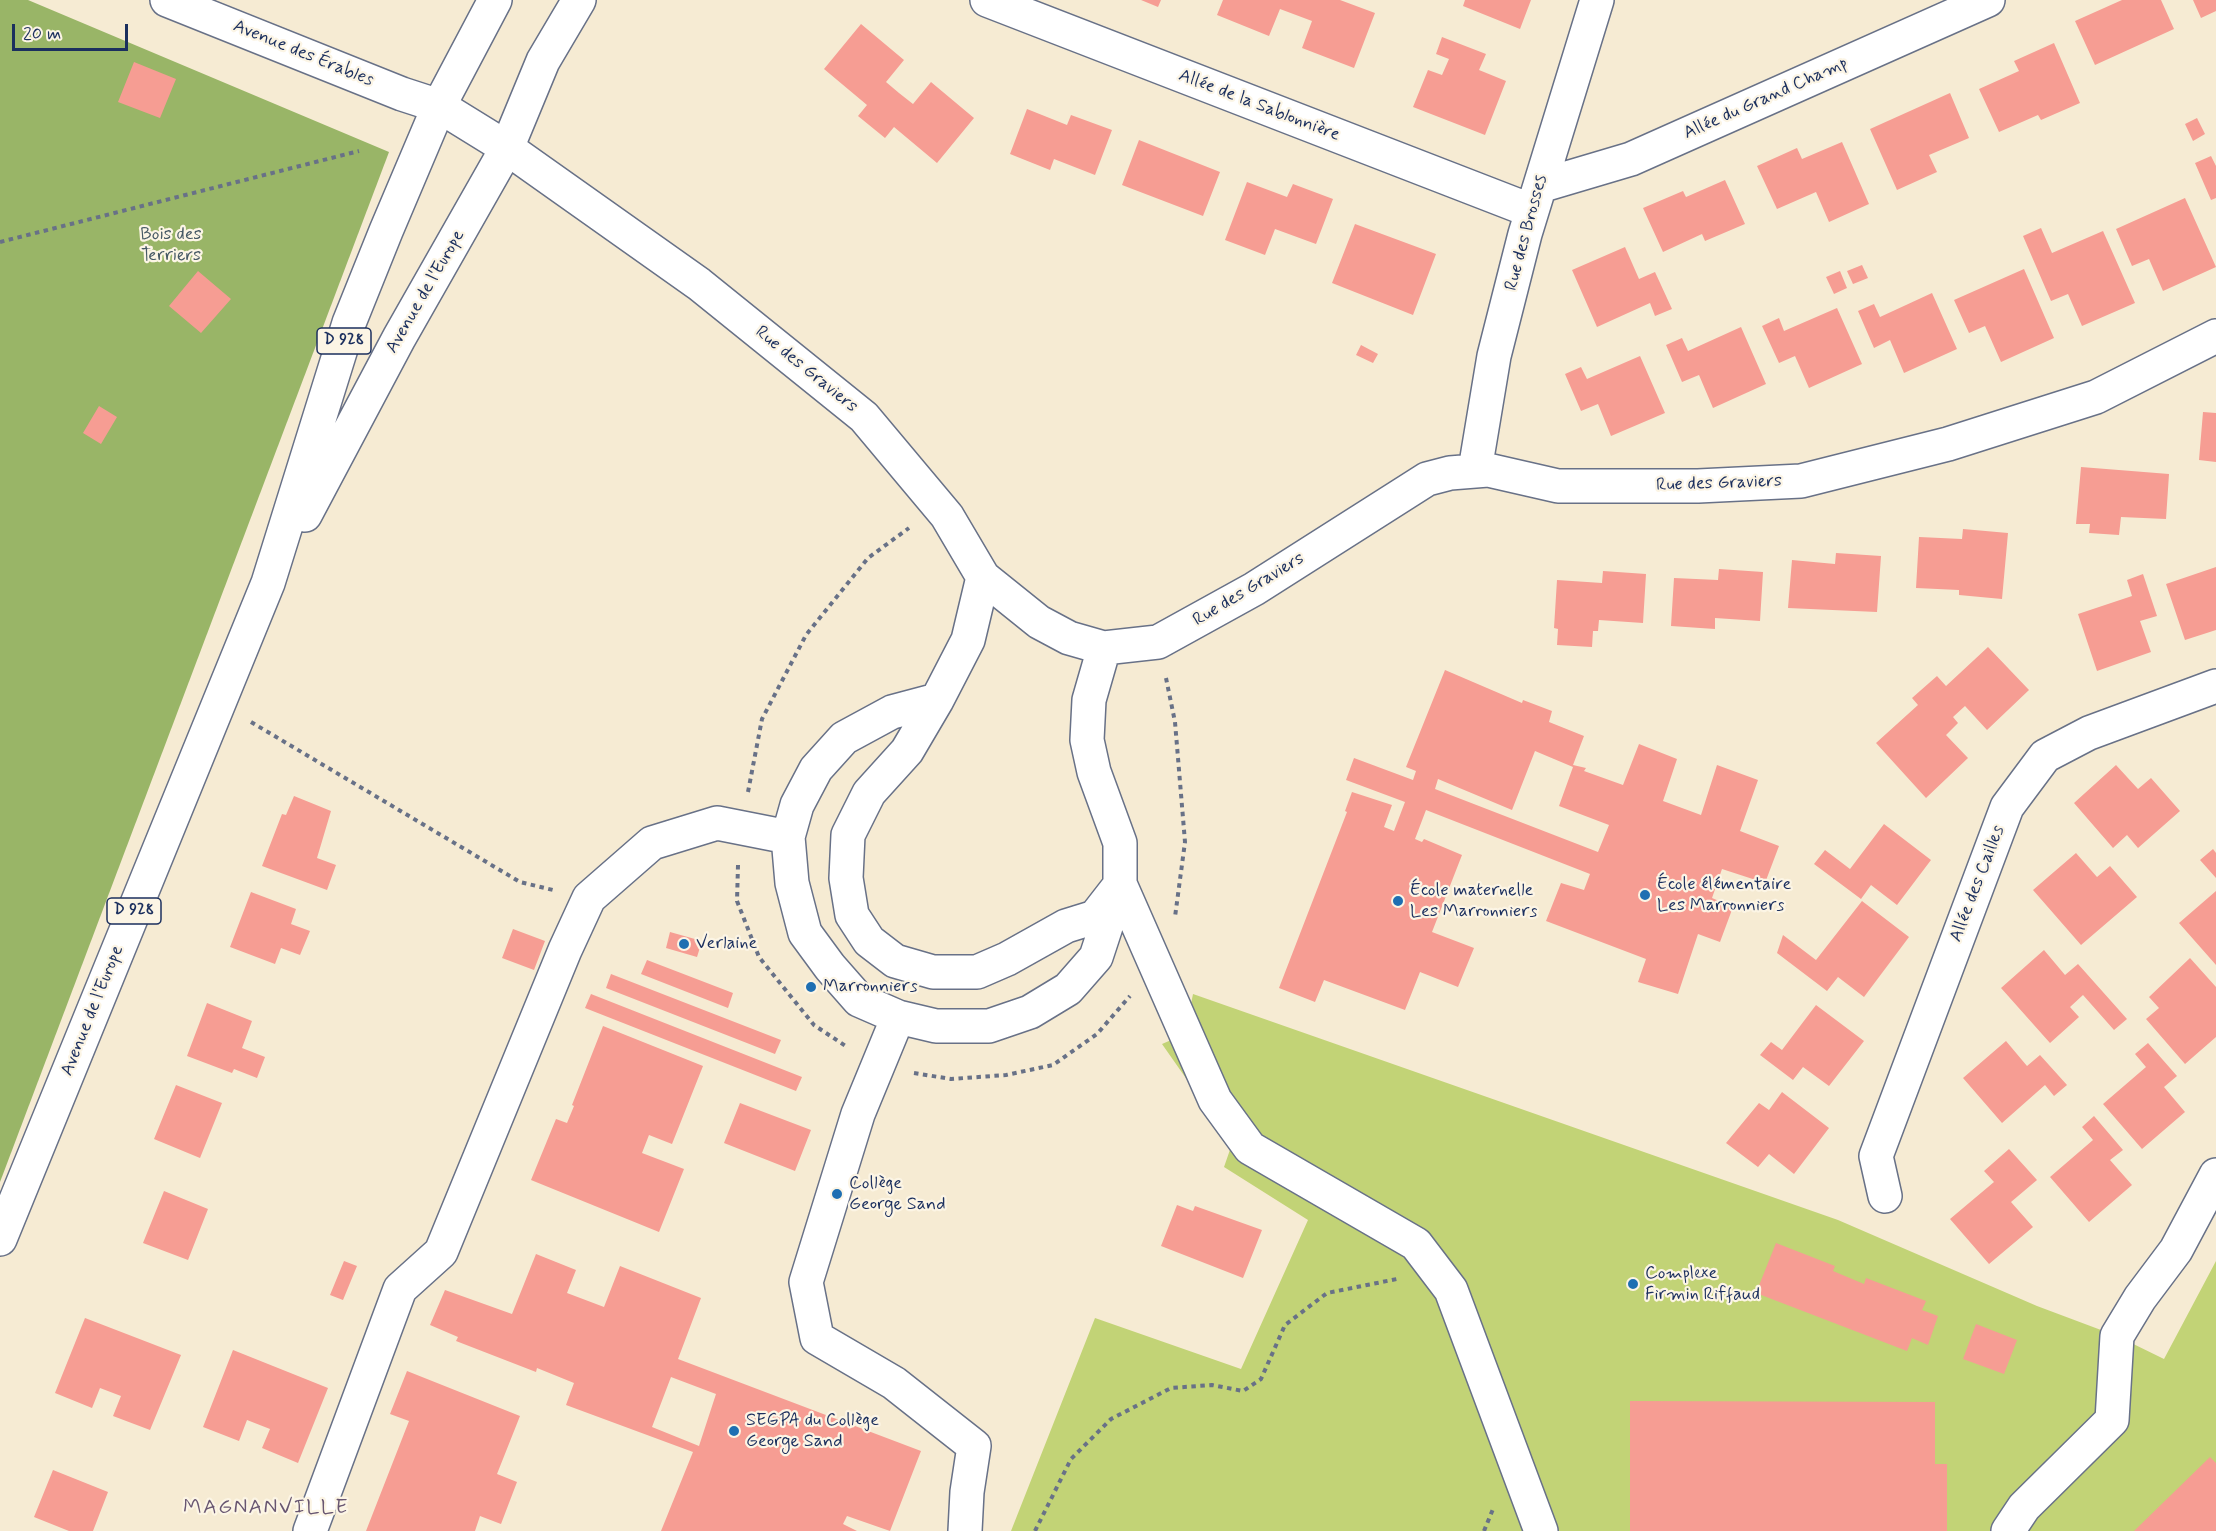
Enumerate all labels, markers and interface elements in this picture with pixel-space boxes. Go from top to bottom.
scale bar [15,12,130,50]
street label: Avenue des Érables [230,16,376,92]
text: 20 m [23,22,61,46]
street label: Allée du Grand Champ [1680,53,1852,145]
street label: Allée de la Sablonnière [1175,65,1343,147]
street label: Rue des Brosses [1501,173,1553,293]
park label: Bois des Terriers [140,224,202,266]
street label: Avenue de l'Europe [382,226,470,358]
street label: Rue des Graviers [750,322,862,418]
road number: D 928 [317,328,371,354]
street label: Rue des Graviers [1656,471,1782,497]
street label: Rue des Graviers [1189,548,1309,632]
street label: Allée des Cailles [1946,823,2010,945]
place label: École élémentaire Les Marronniers [1657,874,1791,916]
place label: École maternelle Les Marronniers [1410,880,1537,922]
marker: École élémentaire Les Marronniers [1638,888,1652,902]
marker: École maternelle Les Marronniers [1391,894,1405,908]
road number: D 928 [107,898,161,924]
place label: Verlaine [696,933,757,955]
marker: Verlaine [677,937,691,951]
street label: Avenue de l'Europe [57,943,129,1079]
place label: Marronniers [823,976,918,998]
marker: Marronniers [804,980,818,994]
place label: Collège George Sand [849,1173,946,1216]
marker: Collège George Sand [830,1187,844,1201]
place label: Complexe Firmin Riffaud [1645,1263,1760,1306]
marker: Complexe Firmin Riffaud [1626,1277,1640,1291]
place label: SEGPA du Collège George Sand [746,1410,879,1452]
marker: SEGPA du Collège George Sand [727,1424,741,1438]
district label: MAGNANVILLE [186,1496,346,1522]

